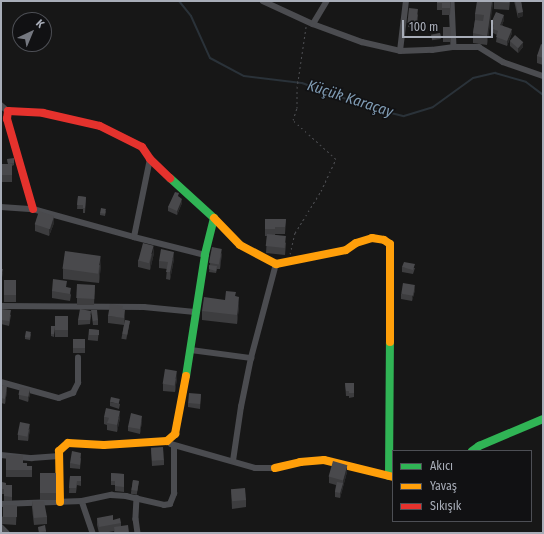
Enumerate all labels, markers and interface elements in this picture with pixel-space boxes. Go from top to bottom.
north arrow [12,12,52,52]
scale bar [404,12,495,38]
text: K [33,17,47,31]
text: 100 m [409,20,438,34]
water label: Küçük Karaçay [305,77,395,121]
legend [392,450,532,522]
text: Akıcı [430,459,453,473]
text: Yavaş [430,479,457,493]
text: Sıkışık [430,499,461,513]

